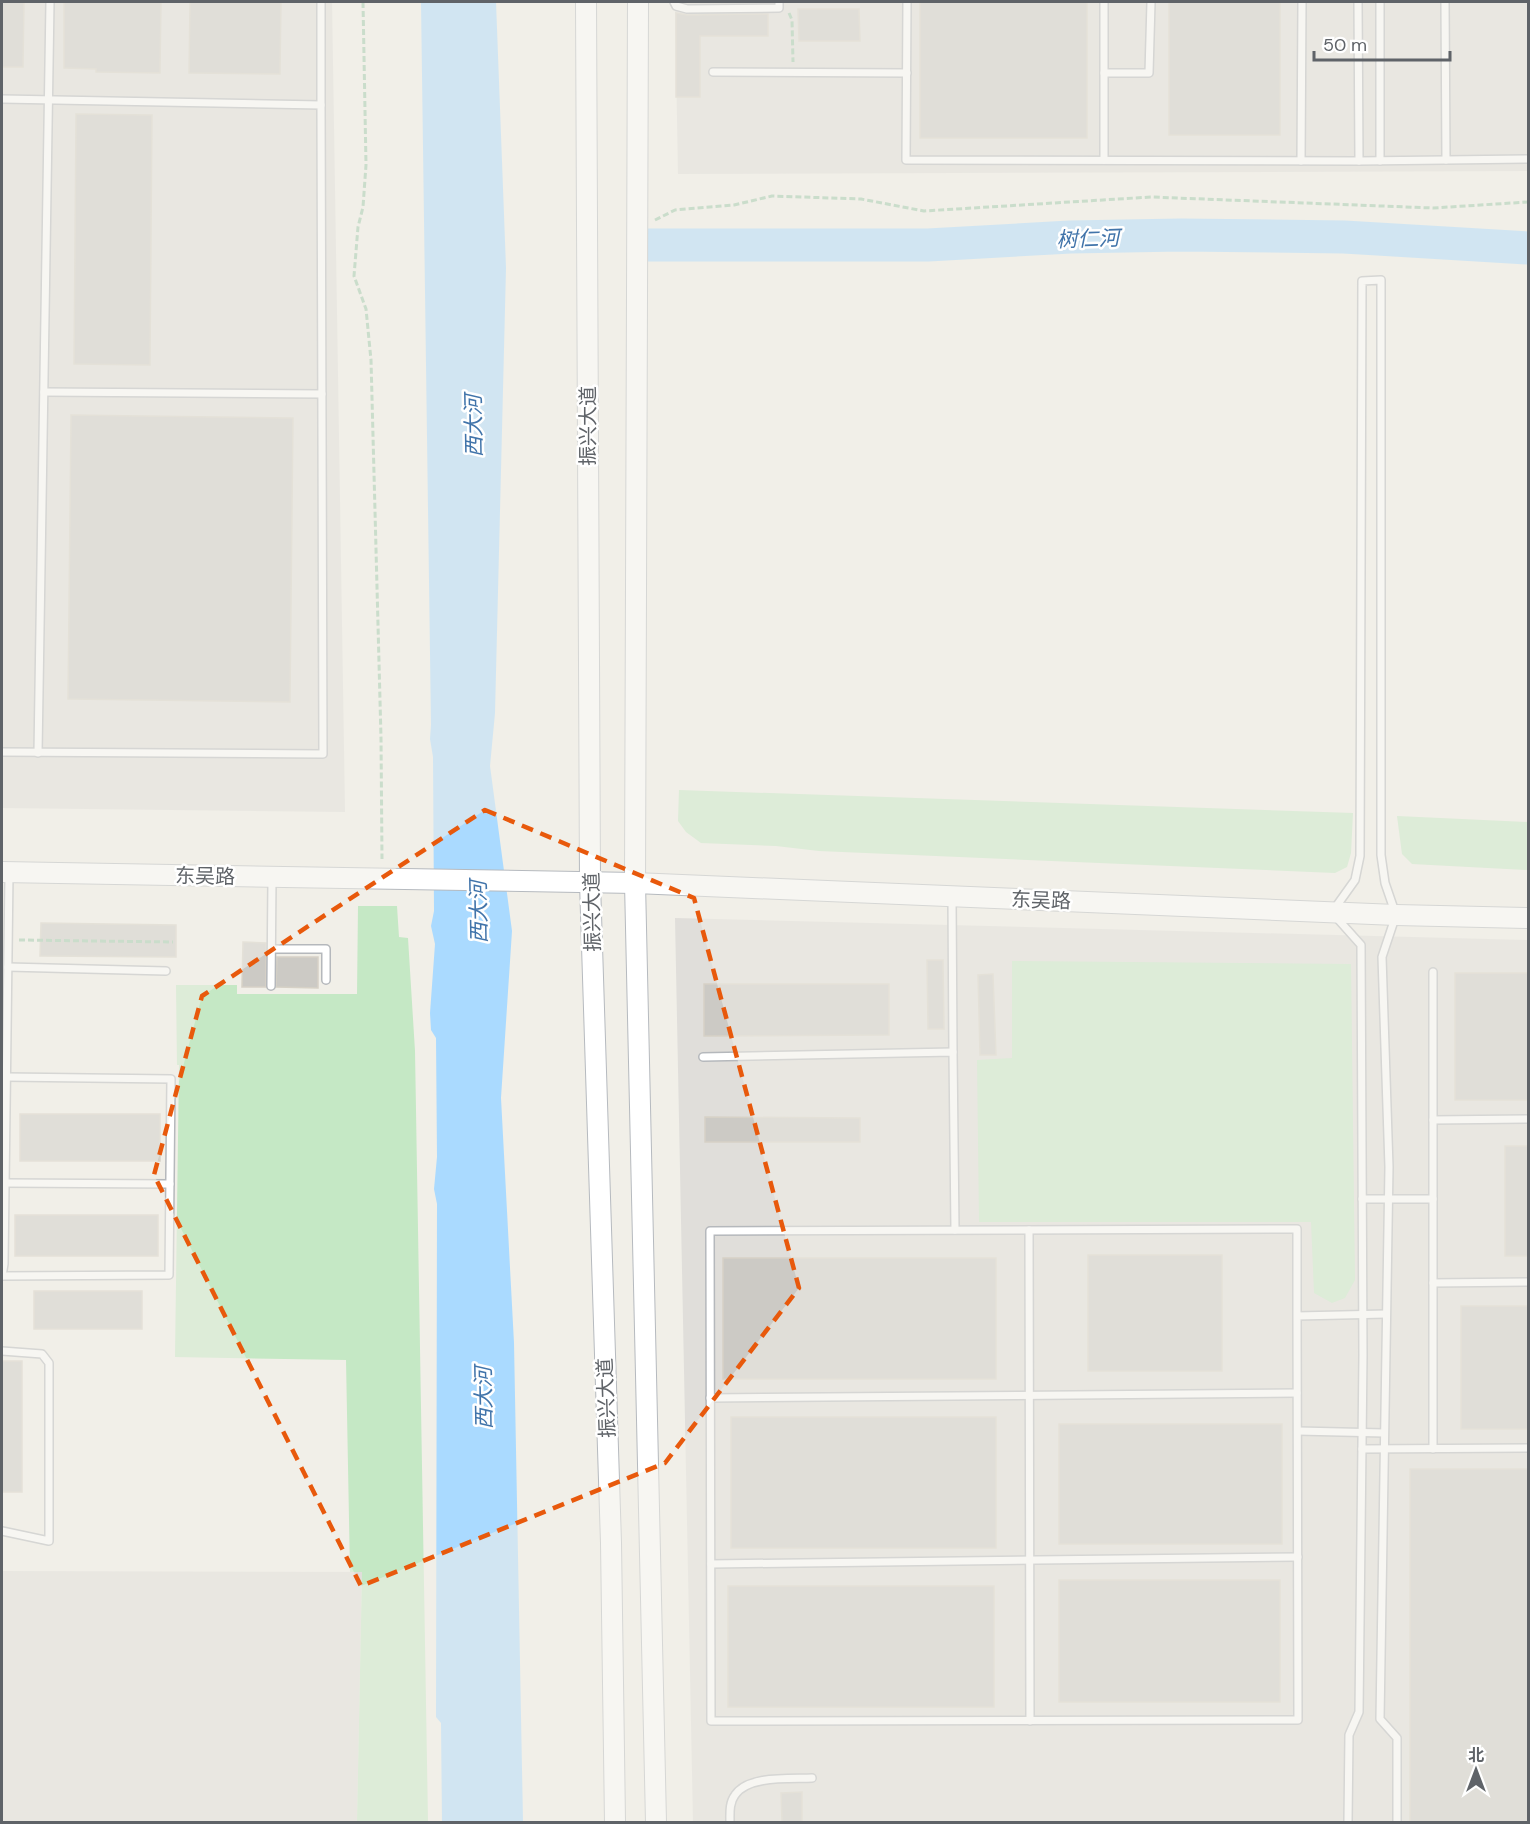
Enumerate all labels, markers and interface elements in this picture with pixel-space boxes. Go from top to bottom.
scale bar [1314,24,1450,62]
text: 50 m [1323,33,1367,57]
water label: 树仁河 [1056,224,1124,254]
street label: 振兴大道 [575,386,601,466]
water label: 西大河 [459,390,489,458]
street label: 东吴路 [175,862,235,890]
street label: 振兴大道 [578,872,606,952]
water label: 西大河 [464,876,494,944]
street label: 东吴路 [1011,886,1071,914]
street label: 振兴大道 [592,1358,620,1438]
water label: 西大河 [469,1362,499,1430]
north arrow [1446,1740,1506,1800]
text: 北 [1468,1745,1484,1766]

